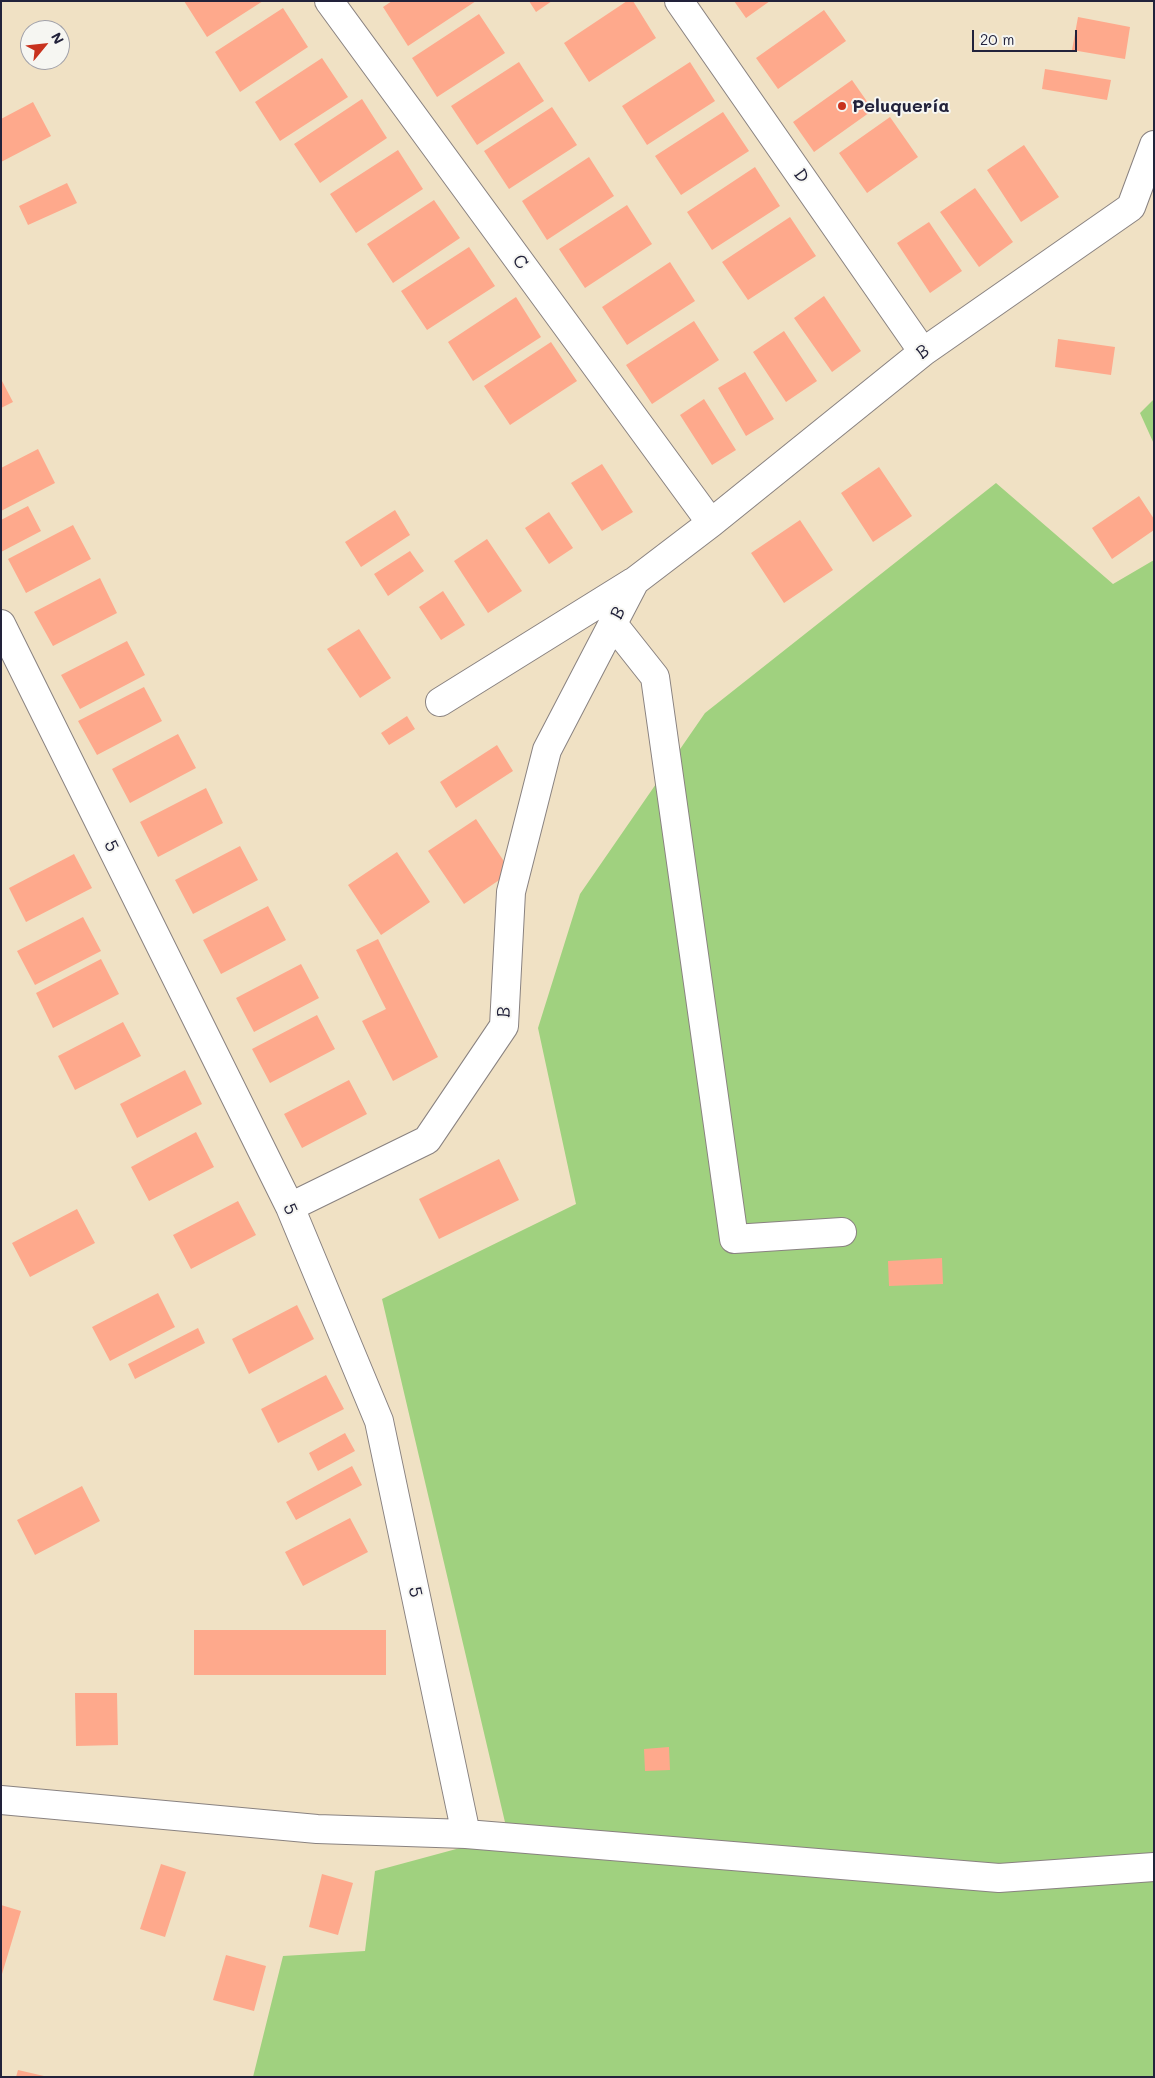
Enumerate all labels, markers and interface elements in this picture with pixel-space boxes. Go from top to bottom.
north arrow [20,20,70,70]
scale bar [975,20,1080,52]
text: N [47,29,69,47]
text: 20 m [980,29,1014,49]
place label: Peluquería [852,95,950,117]
marker: Peluquería [836,100,848,112]
street label: D [789,165,813,187]
street label: C [507,250,533,274]
street label: B [912,340,934,364]
street label: B [606,603,630,623]
street label: 5 [99,837,123,855]
street label: B [493,1006,515,1018]
street label: 5 [278,1200,302,1218]
street label: 5 [403,1585,427,1599]

